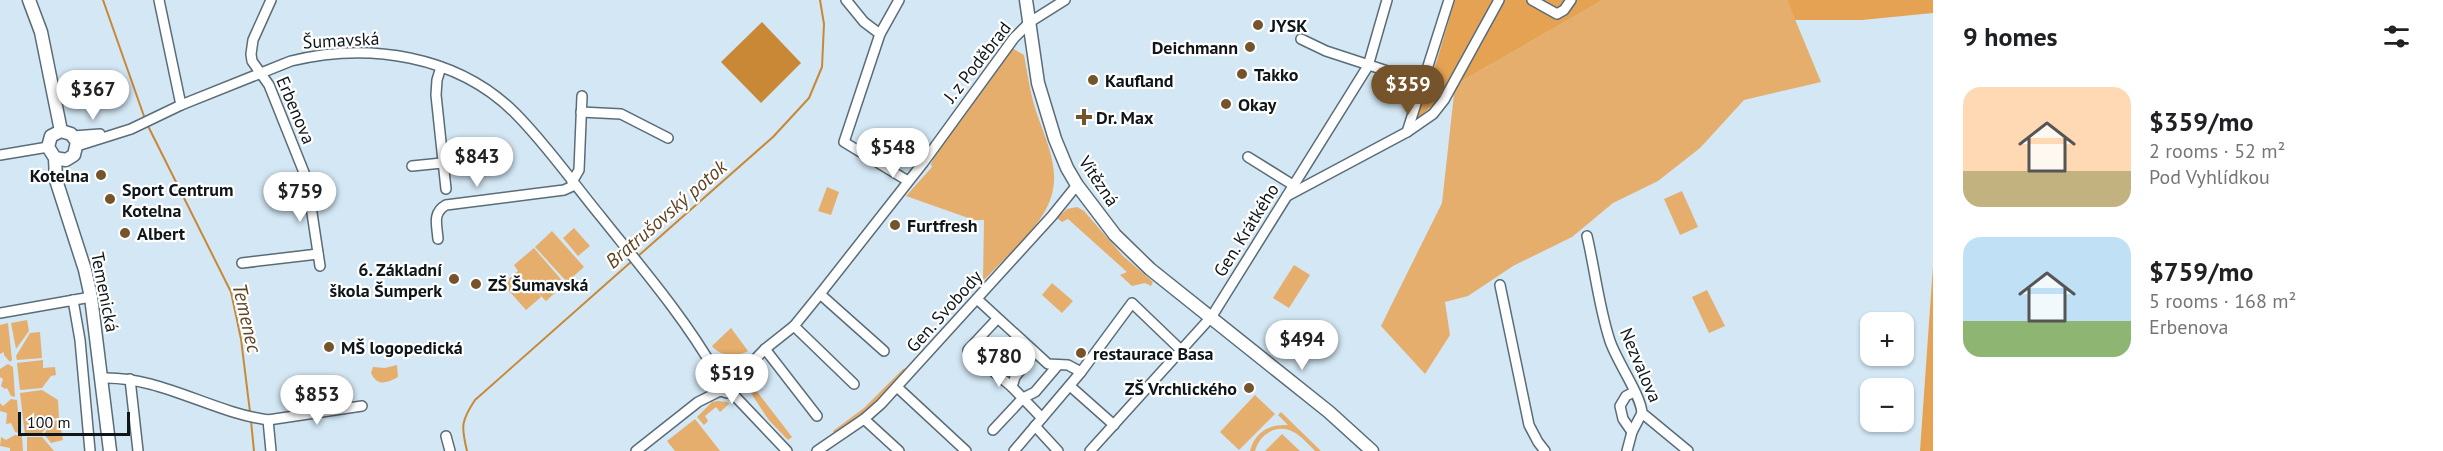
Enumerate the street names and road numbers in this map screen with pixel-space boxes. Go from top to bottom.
street label: J. z Poděbrad [938,17,1016,108]
street label: Šumavská [302,27,380,53]
street label: Erbenova [271,73,321,147]
street label: Vítězná [1073,151,1124,211]
street label: Gen. Krátkého [1208,179,1284,281]
street label: Temenická [86,250,124,334]
street label: Gen. Svobody [901,265,987,357]
street label: Nezvalova [1615,324,1667,406]

